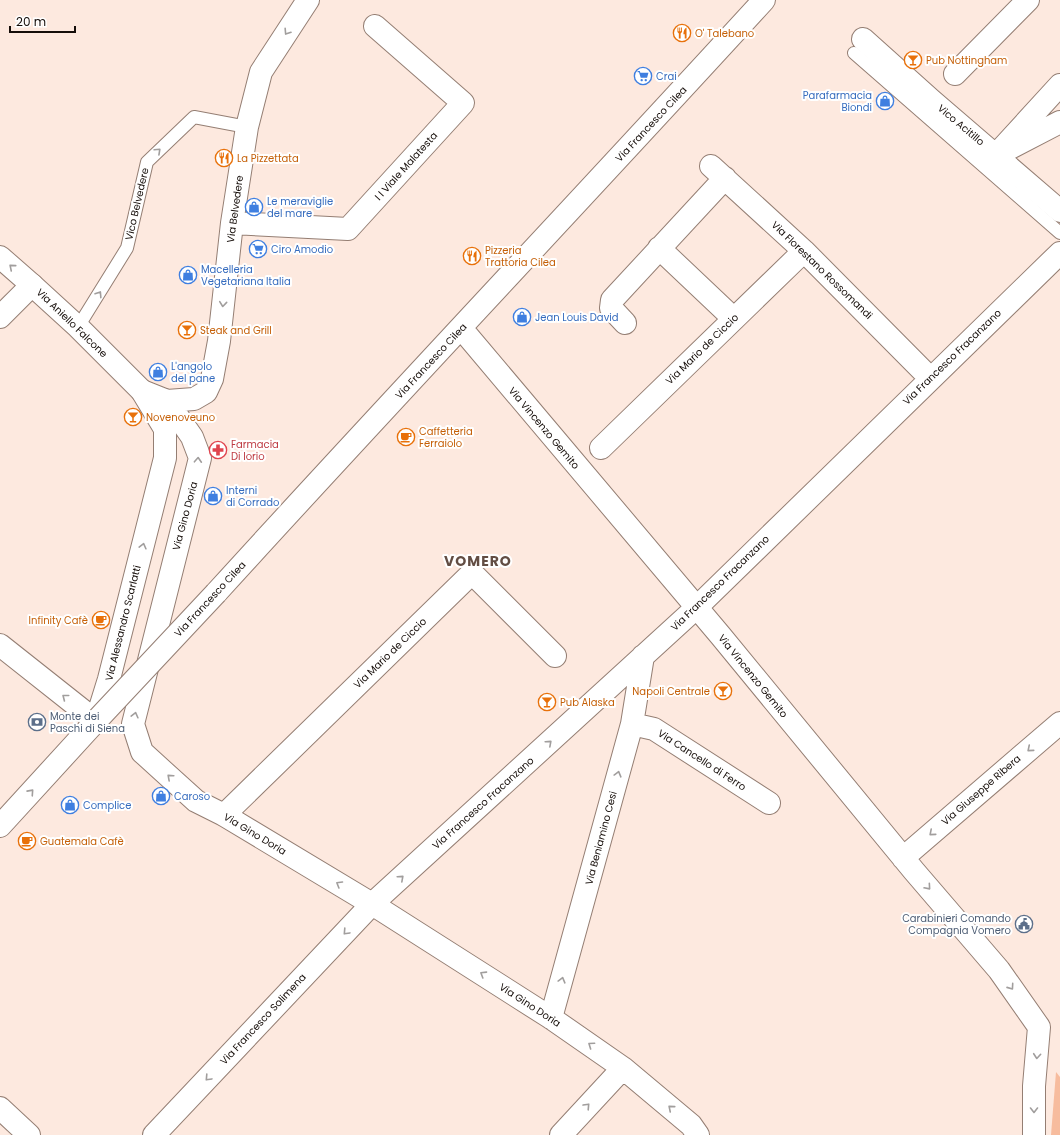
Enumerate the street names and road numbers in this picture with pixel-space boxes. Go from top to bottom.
street label: Via Francesco Cilea [612,83,690,165]
street label: Vico Acitillo [934,101,988,149]
street label: I I Viale Malatesta [371,128,441,204]
street label: Vico Belvedere [121,166,153,242]
street label: Via Belvedere [223,174,247,244]
street label: Via Florestano Rossomandi [768,218,876,322]
street label: Via Aniello Falcone [33,285,111,361]
street label: Via Francesco Fracanzano [899,306,1005,408]
street label: Via Mario de Ciccio [662,310,742,388]
street label: Via Francesco Cilea [392,320,470,402]
street label: Via Vincenzo Gemito [505,384,583,472]
street label: Via Gino Doria [169,480,201,552]
street label: Via Francesco Fracanzano [667,532,773,634]
street label: Via Francesco Cilea [171,558,249,640]
street label: Via Alessandro Scarlatti [101,564,145,682]
street label: Via Mario de Ciccio [350,614,430,692]
street label: Via Vincenzo Gemito [715,631,791,721]
street label: Via Cancello di Ferro [655,726,749,794]
street label: Via Giuseppe Ribera [938,751,1024,829]
street label: Via Francesco Fracanzano [429,753,537,853]
street label: Via Beniamino Cesi [581,789,621,887]
street label: Via Gino Doria [221,809,289,859]
street label: Via Francesco Solimena [217,970,309,1068]
street label: Via Gino Doria [496,979,564,1031]

